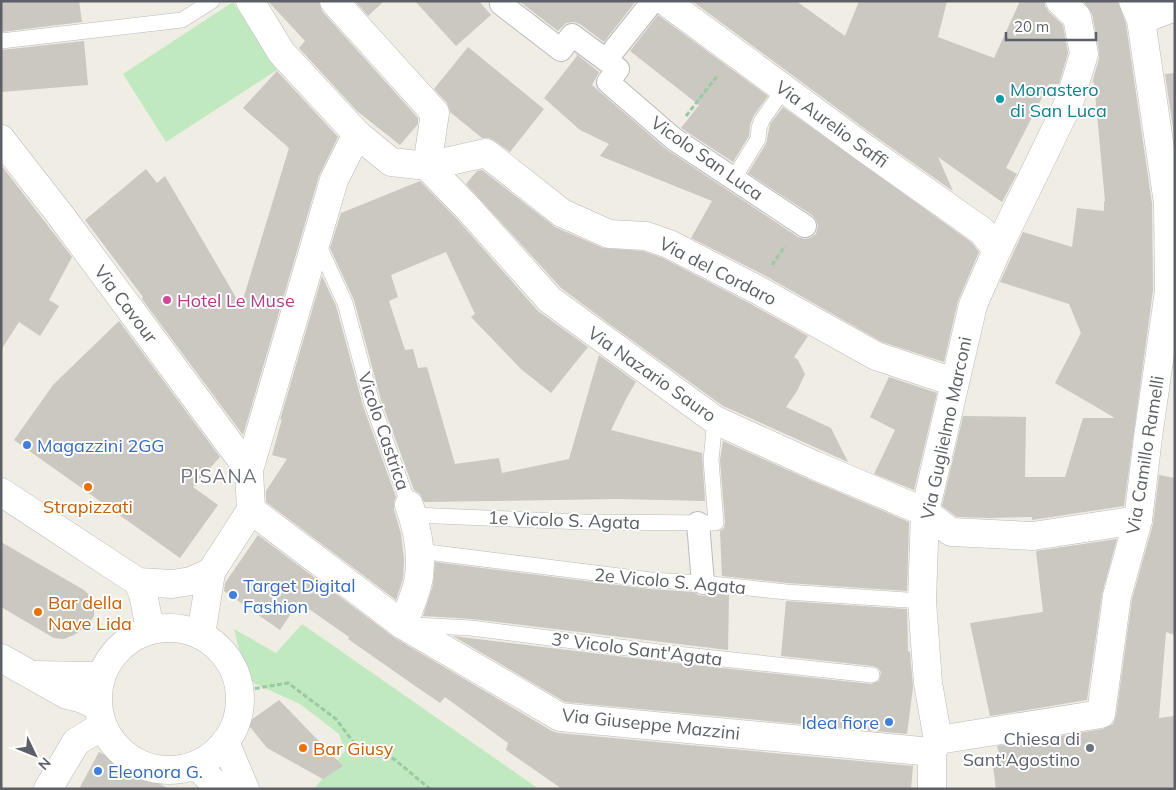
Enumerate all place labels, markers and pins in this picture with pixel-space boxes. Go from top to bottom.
place label: Monastero di San Luca [1010,78,1107,122]
marker: Monastero di San Luca [994,93,1006,105]
place label: Hotel Le Muse [177,289,295,312]
marker: Hotel Le Muse [161,294,173,306]
place label: Magazzini 2GG [37,434,165,457]
marker: Magazzini 2GG [21,439,33,451]
marker: Strapizzati [82,481,94,493]
place label: Strapizzati [43,495,133,518]
place label: Target Digital Fashion [243,574,356,618]
marker: Target Digital Fashion [227,589,239,601]
place label: Bar della Nave Lida [48,591,132,635]
marker: Bar della Nave Lida [32,606,44,618]
place label: Idea fiore [801,711,879,734]
marker: Idea fiore [883,716,895,728]
place label: Chiesa di Sant'Agostino [963,727,1080,771]
place label: Bar Giusy [313,737,394,760]
marker: Bar Giusy [297,742,309,754]
marker: Chiesa di Sant'Agostino [1084,742,1096,754]
place label: Eleonora G. [108,760,203,783]
marker: Eleonora G. [92,765,104,777]

